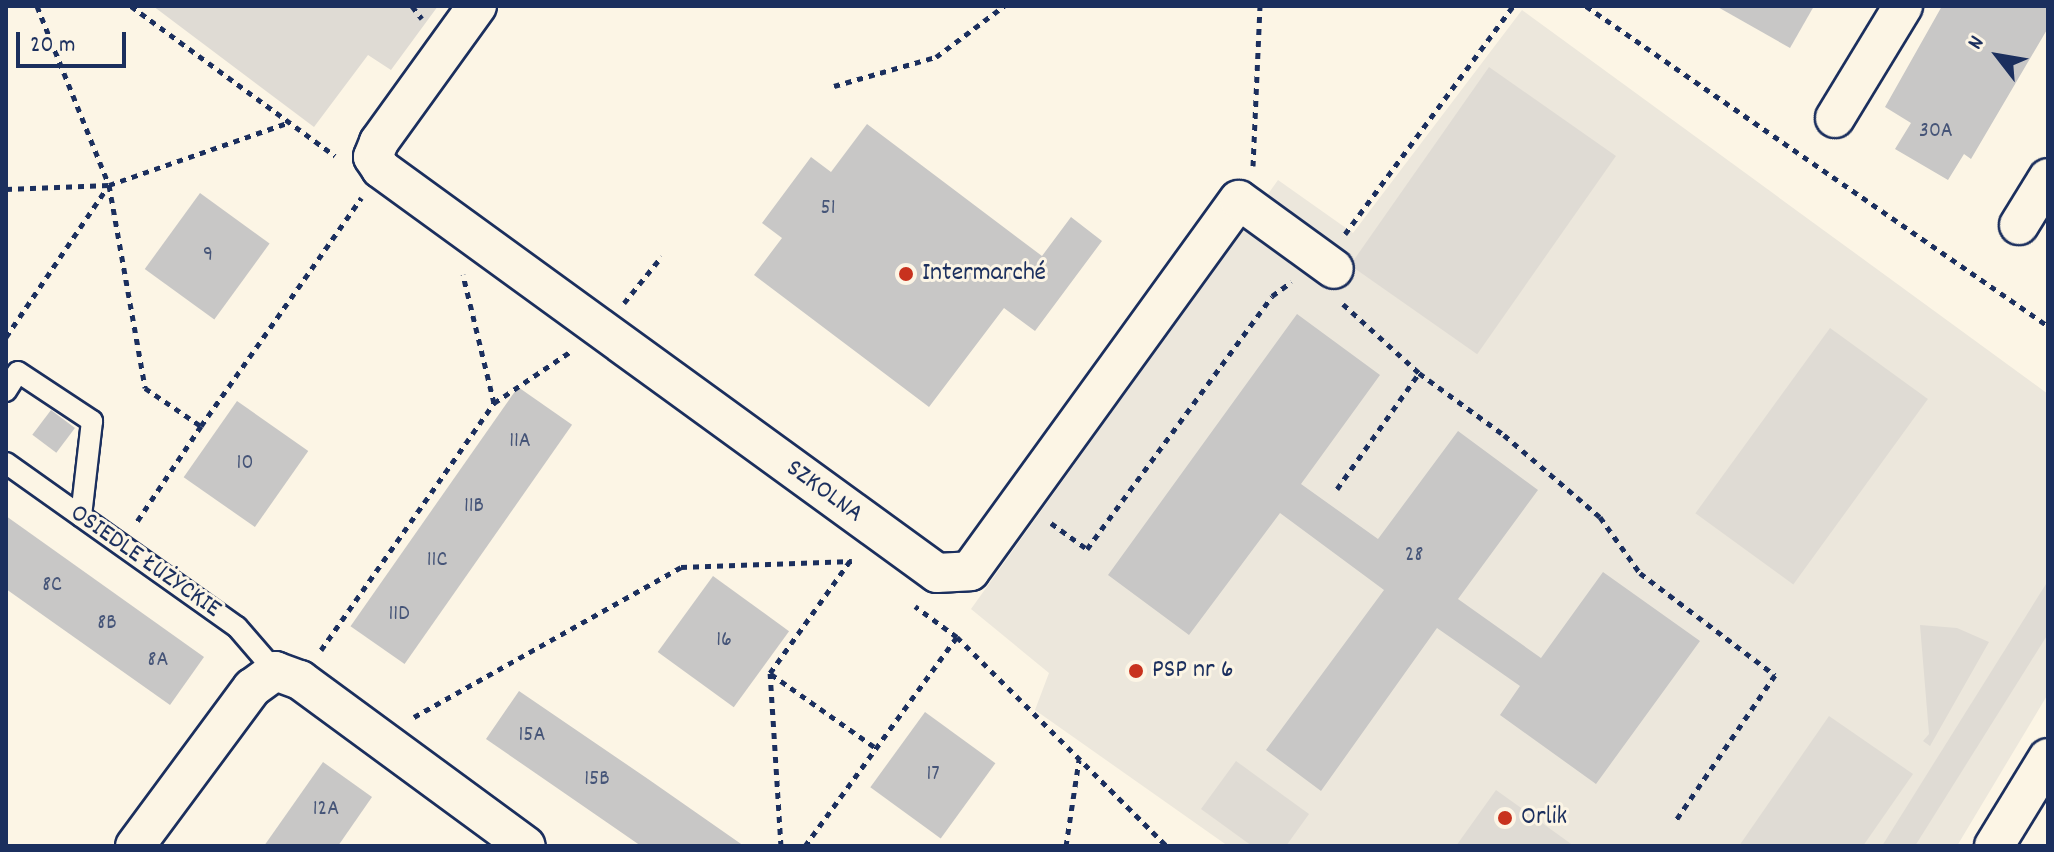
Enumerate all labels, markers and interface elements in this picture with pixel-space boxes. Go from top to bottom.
scale bar [20,16,130,66]
north arrow [1958,16,2038,96]
text: 20 m [30,29,76,63]
text: N [1961,31,1993,56]
house number: 30A [1919,119,1953,145]
house number: 51 [820,196,836,222]
house number: 9 [203,243,213,269]
place label: Intermarché [922,258,1046,290]
marker: Intermarché [897,265,915,283]
house number: 11A [509,429,531,455]
house number: 10 [237,451,253,477]
street label: SZKOLNA [779,454,869,530]
house number: 11B [464,494,484,520]
street label: OSIEDLE ŁUŻYCKIE [63,498,227,626]
house number: 28 [1405,543,1423,569]
house number: 11C [427,548,447,574]
house number: 8C [42,573,62,599]
house number: 11D [389,602,409,628]
house number: 8B [97,611,117,637]
house number: 16 [716,628,732,654]
house number: 8A [148,648,168,674]
place label: PSP nr 6 [1152,655,1233,687]
marker: PSP nr 6 [1127,662,1145,680]
house number: 15A [518,723,546,749]
house number: 17 [926,762,940,788]
house number: 15B [584,767,610,793]
house number: 12A [313,797,339,823]
place label: Orlik [1521,802,1567,834]
marker: Orlik [1496,809,1514,827]

